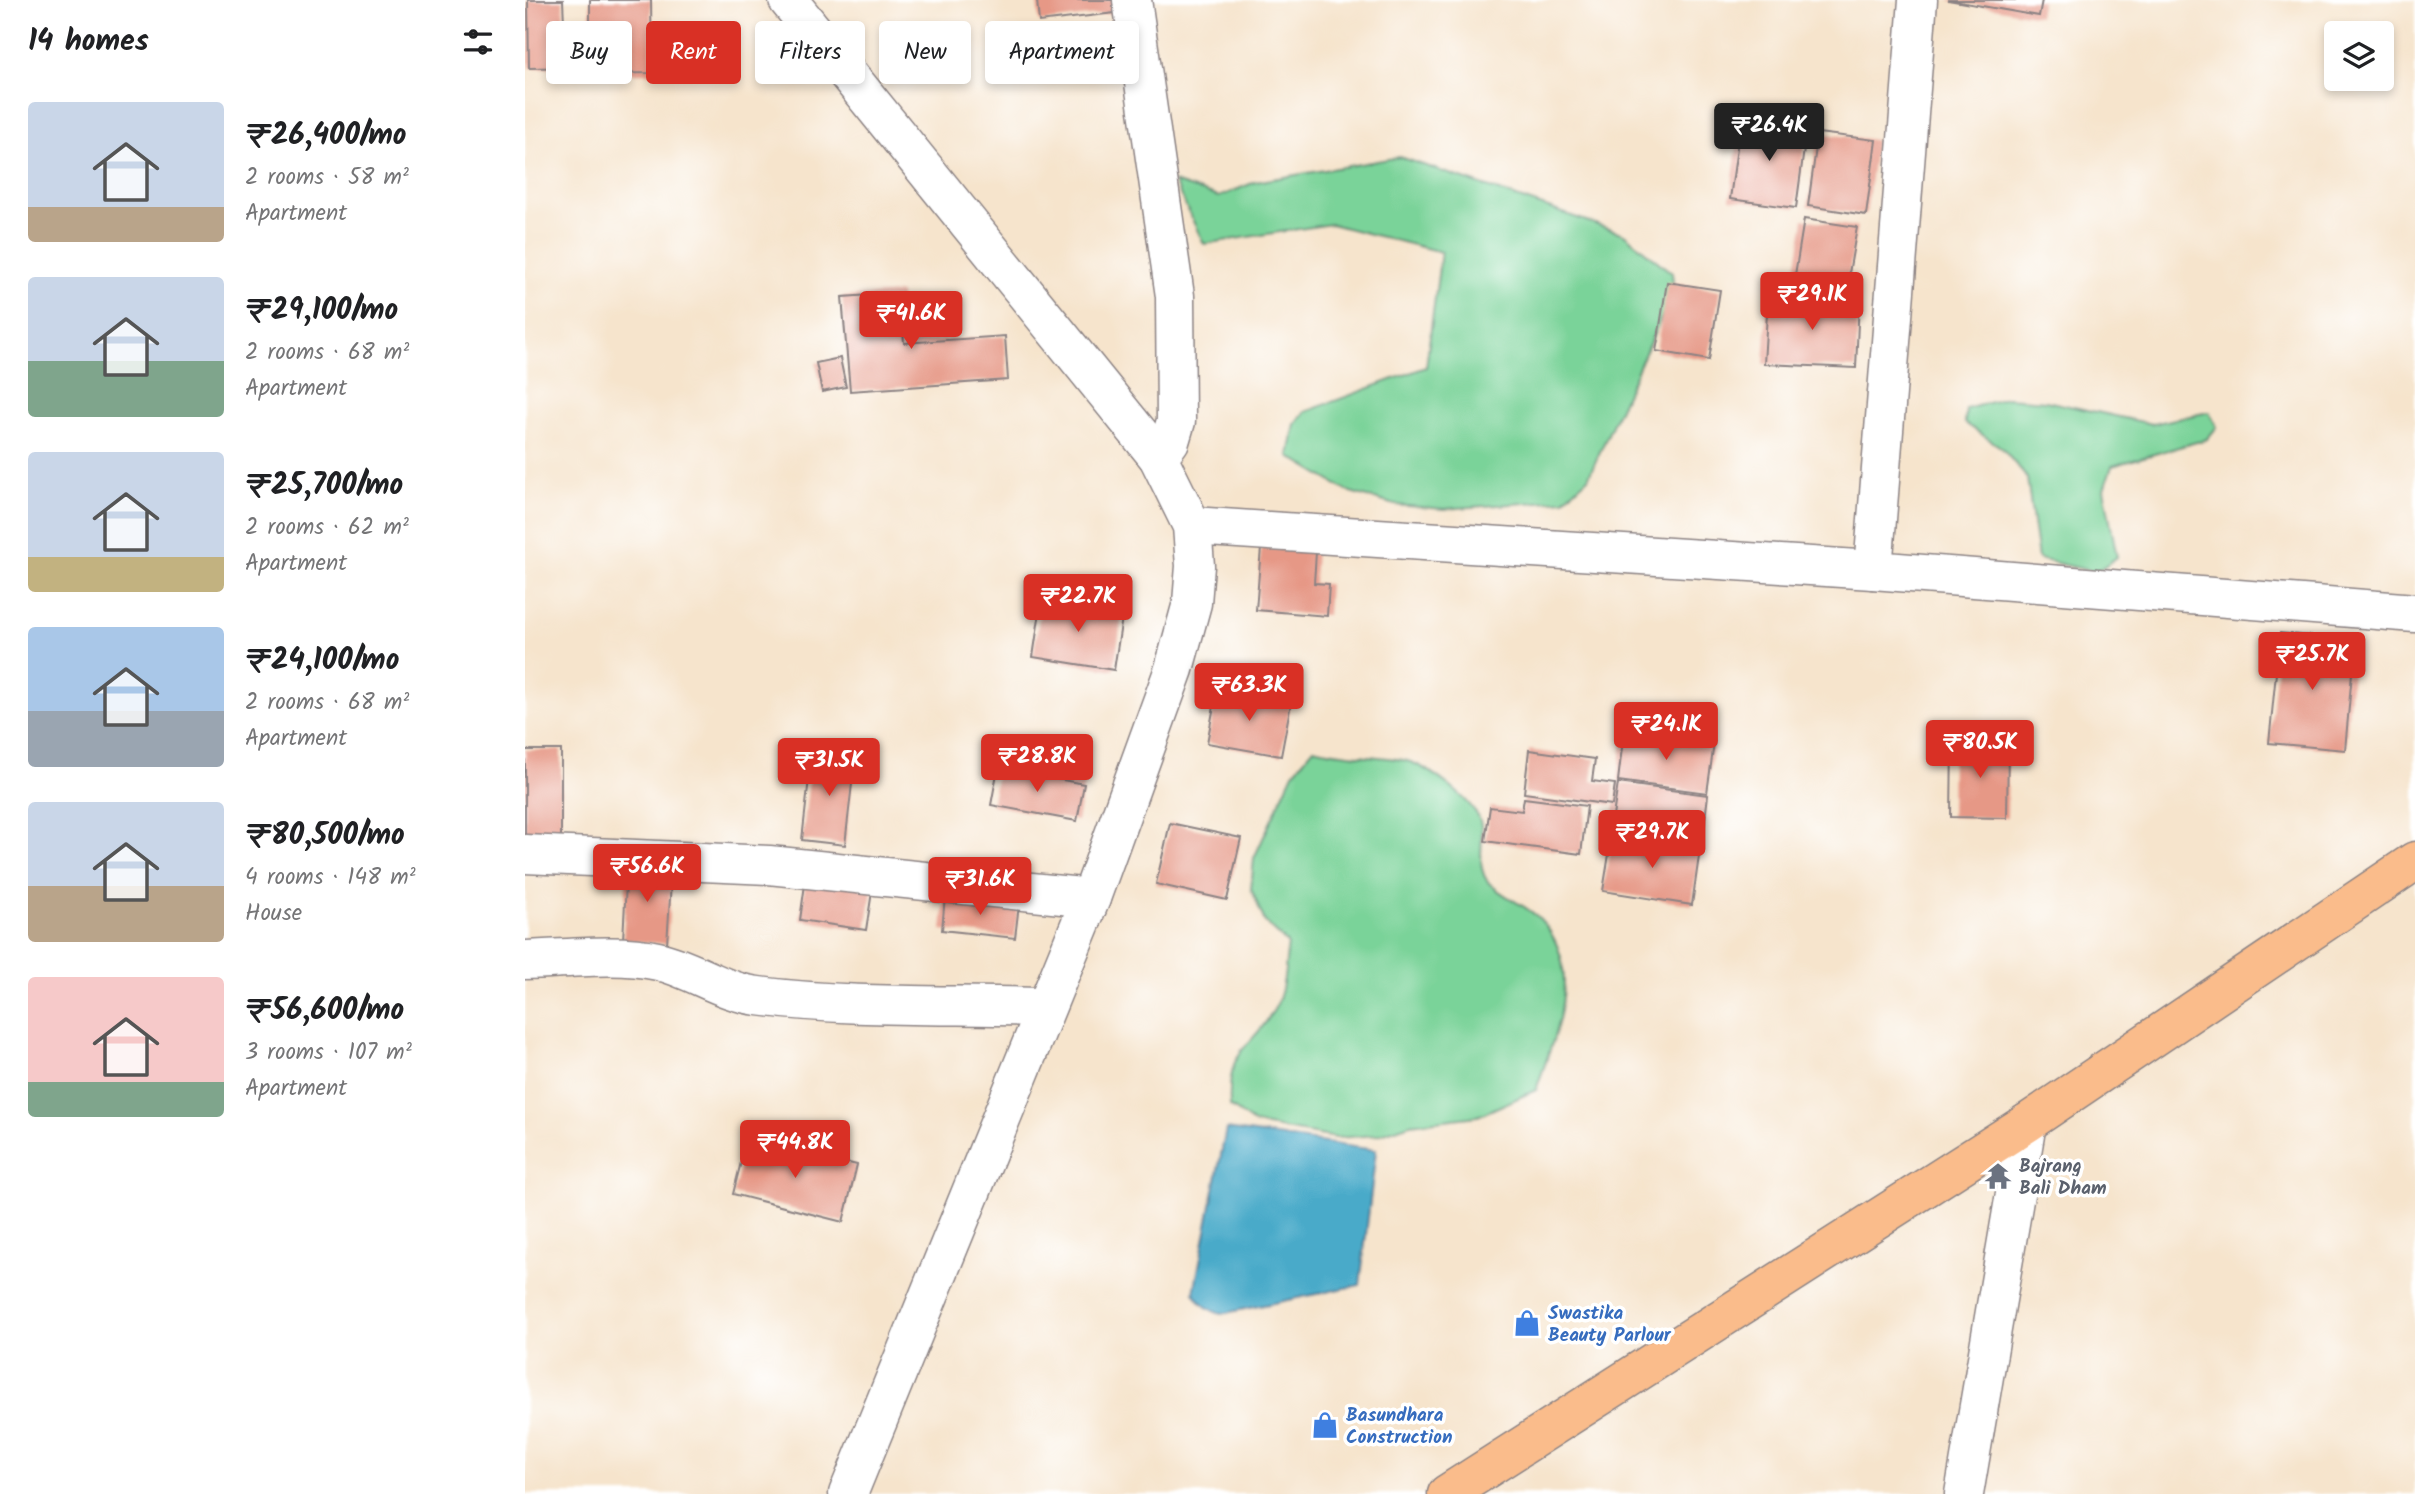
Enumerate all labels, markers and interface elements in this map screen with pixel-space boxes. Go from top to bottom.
text: 14 homes [28,18,149,66]
chip: Buy [546,21,632,84]
chip: Rent [646,21,741,84]
chip: Filters [755,21,865,84]
chip: New [879,21,971,84]
chip: Apartment [985,21,1139,84]
map controls [2324,21,2394,91]
button: layers [2324,21,2394,91]
icon: filters [459,23,497,61]
pin: ₹26.4K [1712,104,1826,163]
text: ₹26.4K [1730,108,1808,144]
text: ₹26,400/mo [245,112,407,160]
icon: home [84,130,168,214]
text: 2 rooms · 58 m² [245,160,409,196]
text: Apartment [245,196,347,232]
pin: ₹29.1K [1755,272,1869,332]
text: ₹29.1K [1776,277,1848,313]
text: ₹29,100/mo [245,287,398,335]
pin: ₹41.6K [854,292,968,351]
text: ₹41.6K [875,296,947,332]
icon: home [84,305,168,389]
text: 2 rooms · 68 m² [245,335,409,371]
text: Apartment [245,371,347,407]
text: ₹25,700/mo [245,462,403,510]
icon: home [84,480,168,564]
text: 2 rooms · 62 m² [245,510,409,546]
text: Apartment [245,546,347,582]
pin: ₹22.7K [1021,574,1135,634]
text: ₹22.7K [1040,579,1116,615]
pin: ₹25.7K [2255,632,2369,692]
text: ₹24,100/mo [245,637,399,685]
text: ₹25.7K [2274,637,2350,673]
icon: home [84,655,168,739]
pin: ₹63.3K [1192,664,1306,723]
text: ₹63.3K [1211,668,1287,704]
text: 2 rooms · 68 m² [245,685,409,721]
pin: ₹24.1K [1609,702,1723,762]
text: ₹24.1K [1630,707,1702,743]
pin: ₹80.5K [1923,720,2037,780]
text: Apartment [245,721,347,757]
text: ₹80.5K [1942,725,2018,761]
pin: ₹28.8K [980,734,1094,794]
pin: ₹31.5K [772,738,886,798]
text: ₹28.8K [997,739,1077,775]
text: ₹31.5K [794,743,864,779]
pin: ₹29.7K [1595,810,1709,870]
text: ₹80,500/mo [245,812,405,860]
text: ₹29.7K [1614,815,1690,851]
icon: home [84,830,168,914]
pin: ₹56.6K [590,844,704,904]
text: ₹56.6K [609,849,685,885]
pin: ₹31.6K [923,858,1037,917]
text: 4 rooms · 148 m² [245,860,416,896]
text: ₹31.6K [944,862,1016,898]
text: House [245,896,302,932]
text: ₹56,600/mo [245,987,404,1035]
icon: home [84,1005,168,1089]
text: 3 rooms · 107 m² [245,1035,412,1071]
text: Apartment [245,1071,347,1107]
pin: ₹44.8K [738,1120,852,1180]
text: ₹44.8K [756,1125,834,1161]
place label: Bajrang Bali Dham [2019,1152,2106,1204]
temple icon: Bajrang Bali Dham [1983,1161,2013,1191]
place label: Swastika Beauty Parlour [1548,1299,1672,1351]
shop icon: Swastika Beauty Parlour [1512,1308,1542,1338]
place label: Basundhara Construction [1346,1401,1452,1453]
shop icon: Basundhara Construction [1310,1410,1340,1440]

